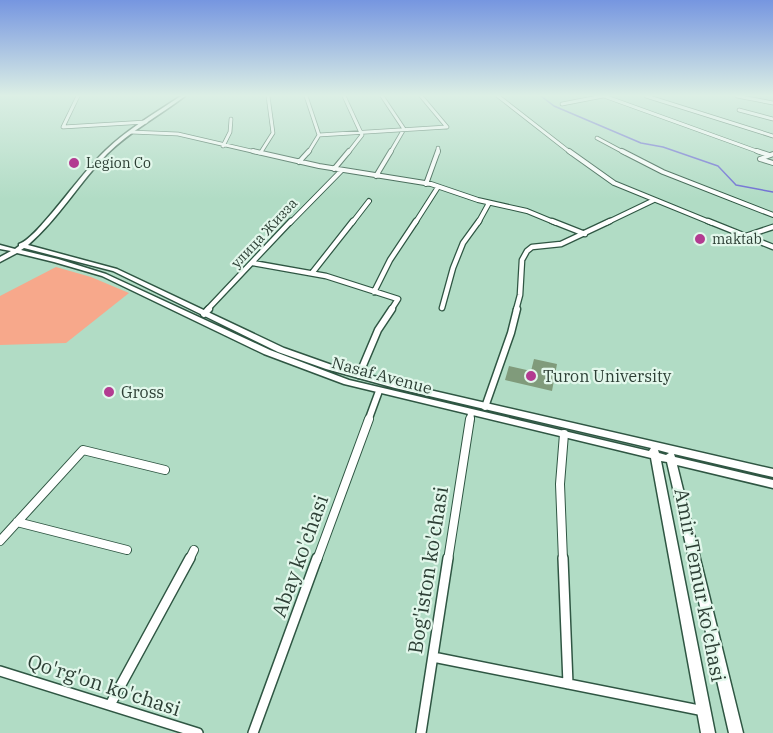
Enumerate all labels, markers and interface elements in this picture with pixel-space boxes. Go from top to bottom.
place label: Legion Co [86,154,151,172]
marker: Legion Co [67,156,81,170]
street label: улица Жизза [227,194,301,272]
place label: maktab [712,230,762,248]
marker: maktab [693,232,707,246]
street label: Nasaf Avenue [330,352,434,398]
place label: Turon University [543,366,672,386]
marker: Turon University [524,369,538,383]
place label: Gross [121,382,164,402]
marker: Gross [102,385,116,399]
street label: Bog'iston ko'chasi [401,484,454,655]
street label: Amir Temur ko'chasi [668,486,733,684]
street label: Abay ko'chasi [265,491,334,621]
street label: Qo'rg'on ko'chasi [24,647,184,722]

